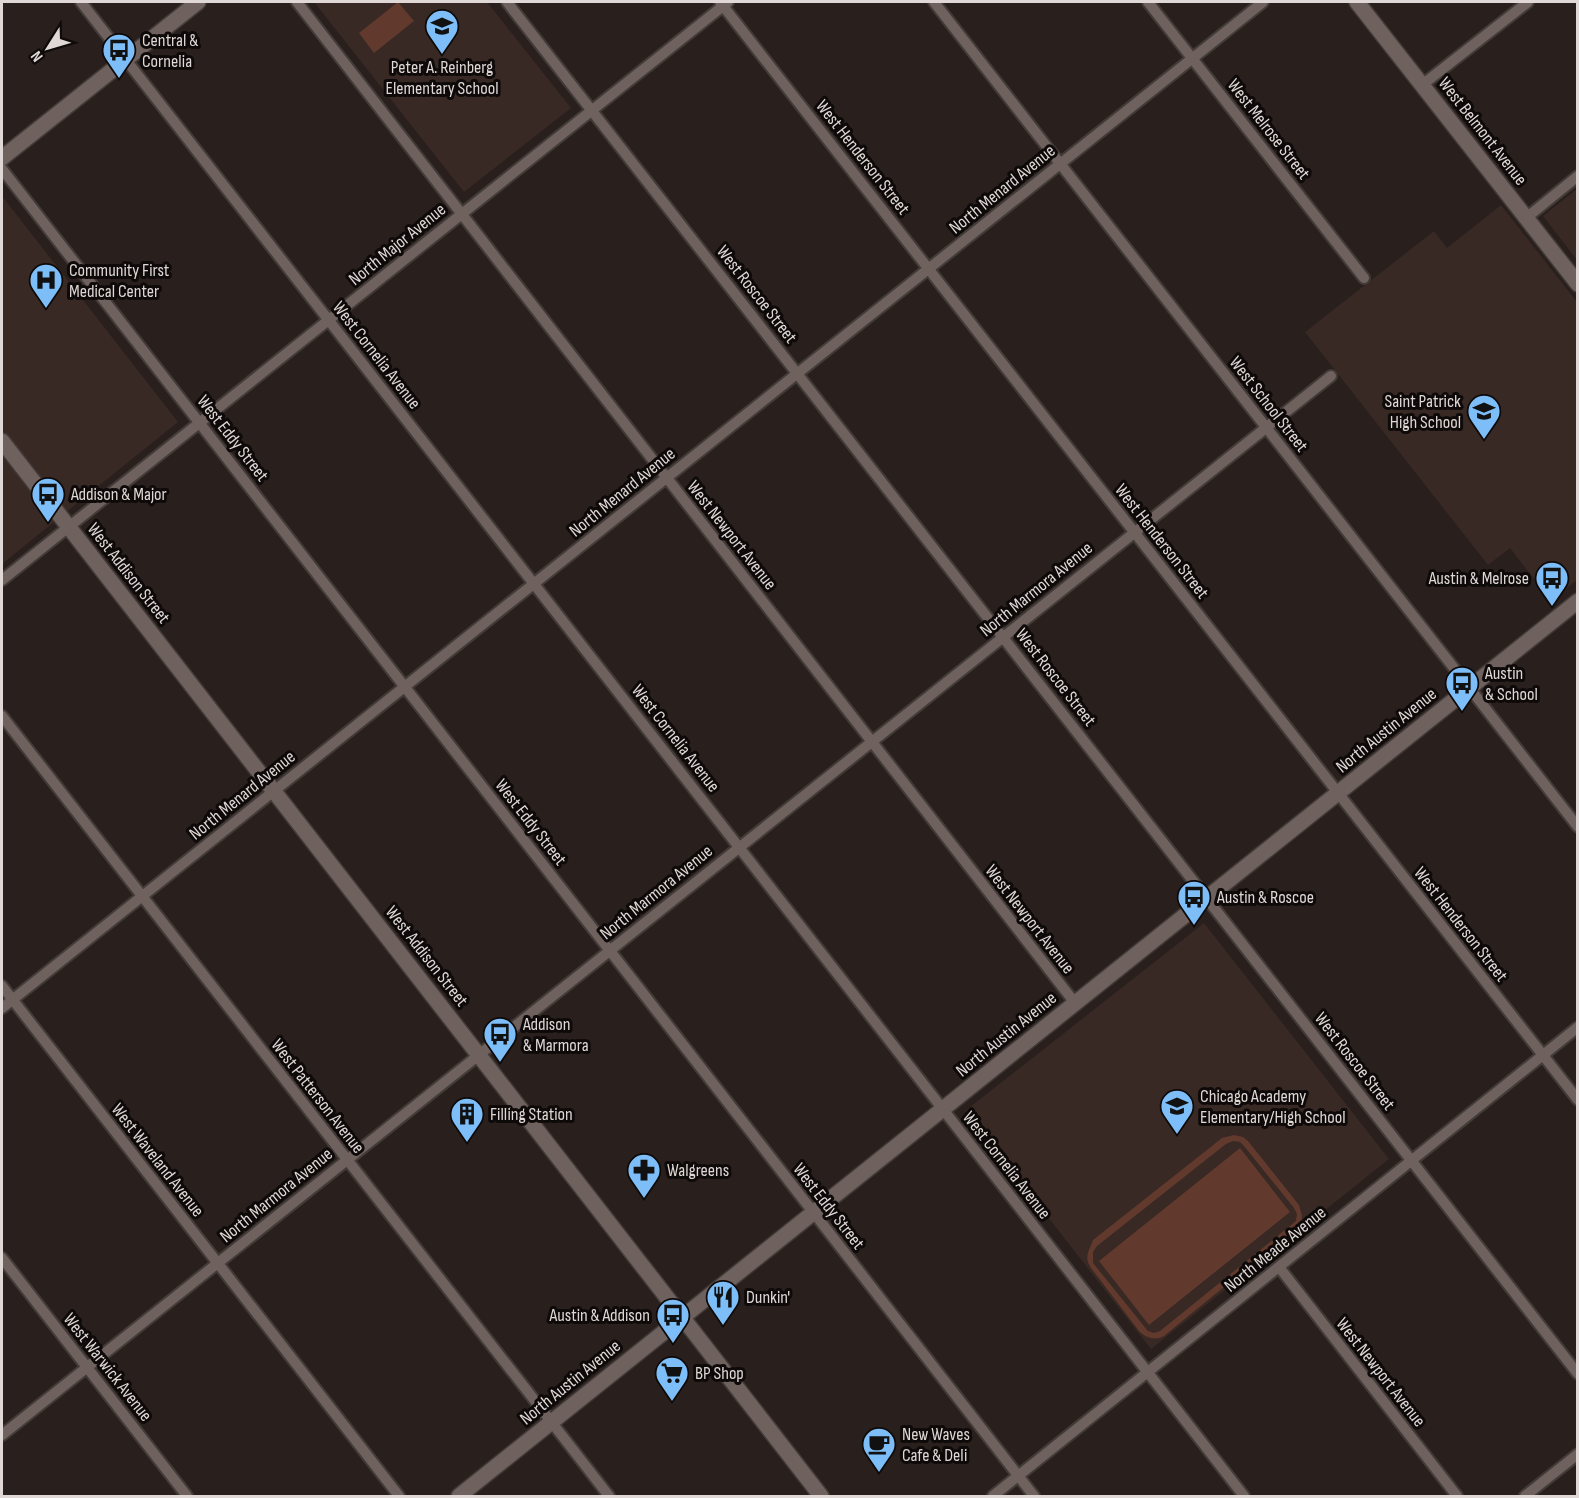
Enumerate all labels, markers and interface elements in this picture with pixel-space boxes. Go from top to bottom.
school or university icon: Peter A. Reinberg Elementary School [424,8,460,55]
north arrow [18,18,78,78]
place label: Central & Cornelia [142,30,198,72]
bus stop icon: Central & Cornelia [101,32,137,79]
text: N [27,47,47,65]
place label: Peter A. Reinberg Elementary School [386,57,498,99]
street label: West Belmont Avenue [1434,73,1531,189]
street label: West Melrose Street [1223,75,1315,184]
street label: West Henderson Street [811,96,914,219]
street label: North Menard Avenue [945,140,1059,238]
street label: North Major Avenue [345,199,450,290]
street label: West Roscoe Street [712,241,802,348]
place label: Community First Medical Center [69,260,170,302]
hospital icon: Community First Medical Center [28,262,64,309]
street label: West Cornelia Avenue [328,297,425,413]
street label: West School Street [1225,352,1313,457]
street label: West Eddy Street [192,391,273,486]
place label: Saint Patrick High School [1384,391,1461,433]
school or university icon: Saint Patrick High School [1466,393,1502,440]
street label: North Menard Avenue [565,443,679,541]
bus stop icon: Addison & Major [30,476,66,523]
street label: West Newport Avenue [683,477,781,594]
street label: West Henderson Street [1110,480,1213,603]
place label: Addison & Major [70,484,167,505]
street label: West Addison Street [83,519,175,628]
street label: North Marmora Avenue [976,538,1097,641]
bus stop icon: Austin & Melrose [1534,560,1570,607]
place label: Austin & Melrose [1428,568,1529,589]
street label: West Roscoe Street [1011,624,1101,731]
place label: Austin & School [1484,663,1538,705]
bus stop icon: Austin & School [1444,665,1480,712]
street label: West Cornelia Avenue [627,680,724,796]
street label: North Austin Avenue [1332,683,1441,777]
street label: North Menard Avenue [185,746,299,844]
street label: West Eddy Street [490,775,571,870]
street label: North Marmora Avenue [596,841,717,944]
street label: West Newport Avenue [981,861,1079,978]
street label: West Henderson Street [1409,863,1512,986]
bus stop icon: Austin & Roscoe [1176,879,1212,926]
place label: Austin & Roscoe [1216,887,1314,908]
street label: West Addison Street [381,902,473,1011]
street label: North Austin Avenue [952,987,1061,1081]
street label: West Roscoe Street [1310,1008,1400,1115]
place label: Addison & Marmora [522,1014,589,1056]
bus stop icon: Addison & Marmora [482,1016,518,1063]
street label: West Patterson Avenue [266,1035,369,1158]
place label: Chicago Academy Elementary/High School [1200,1086,1346,1128]
school or university icon: Chicago Academy Elementary/High School [1159,1088,1195,1135]
building icon: Filling Station [449,1096,485,1143]
street label: West Waveland Avenue [107,1100,208,1221]
place label: Filling Station [490,1104,573,1125]
street label: West Cornelia Avenue [958,1107,1055,1223]
street label: North Marmora Avenue [216,1144,337,1247]
pharmacy icon: Walgreens [626,1152,662,1199]
street label: West Eddy Street [788,1159,869,1254]
place label: Walgreens [667,1160,729,1181]
street label: North Meade Avenue [1220,1202,1330,1297]
restaurant icon: Dunkin' [705,1279,741,1326]
place label: Dunkin' [746,1287,790,1308]
bus stop icon: Austin & Addison [655,1297,691,1344]
place label: Austin & Addison [549,1305,650,1326]
street label: West Warwick Avenue [59,1309,156,1426]
street label: West Newport Avenue [1332,1314,1430,1431]
street label: North Austin Avenue [516,1335,625,1429]
supermarket icon: BP Shop [654,1355,690,1402]
place label: BP Shop [695,1363,744,1384]
place label: New Waves Cafe & Deli [902,1424,970,1466]
cafe icon: New Waves Cafe & Deli [861,1426,897,1473]

